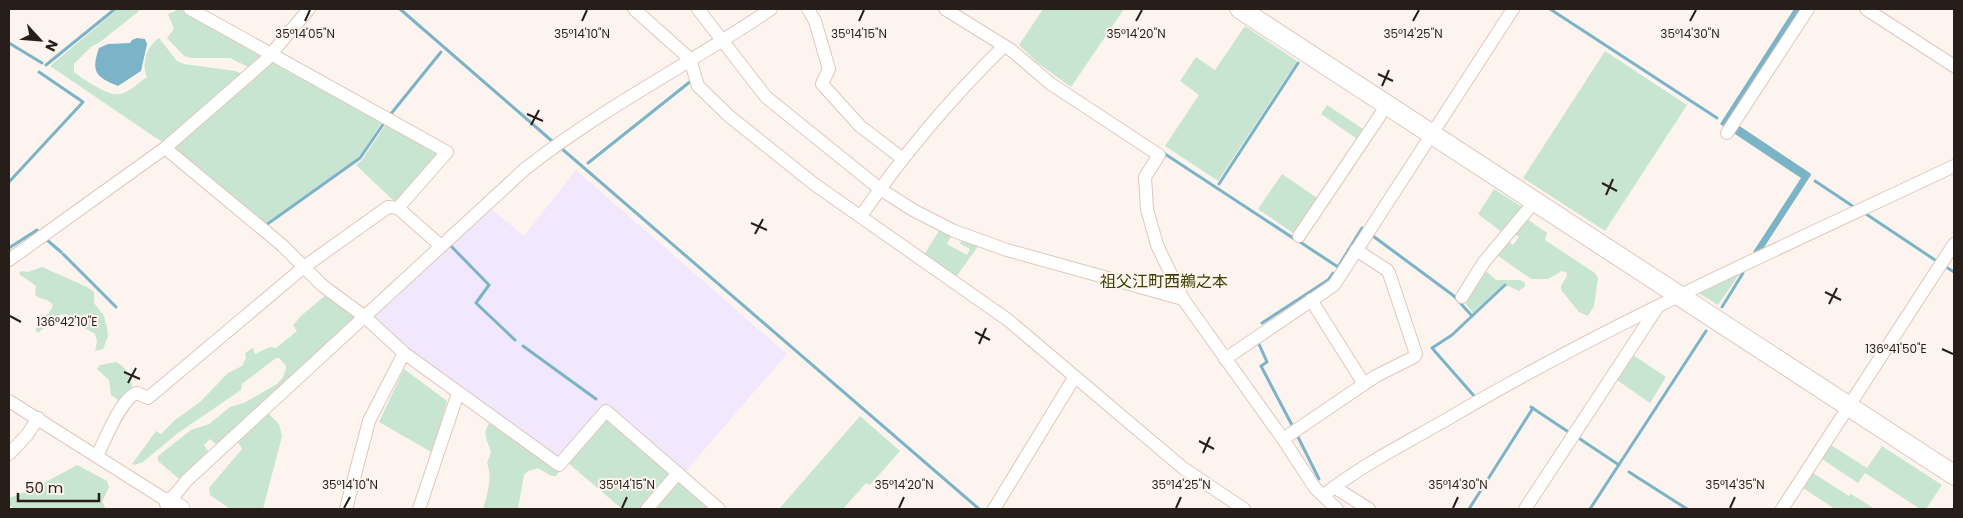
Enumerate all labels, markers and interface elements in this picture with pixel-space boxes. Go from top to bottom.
north arrow [15,15,65,65]
text: 35°14'05"N [275,25,335,42]
text: 35°14'10"N [554,25,610,42]
text: 35°14'15"N [831,25,887,42]
text: 35°14'20"N [1106,25,1166,42]
text: 35°14'25"N [1383,25,1443,42]
text: 35°14'30"N [1660,25,1720,42]
text: N [40,37,63,55]
district label: 祖父江町西鵜之本 [1100,270,1228,293]
text: 136°42'10"E [37,313,97,330]
text: 136°41'50"E [1865,340,1927,357]
scale bar [18,470,99,502]
text: 35°14'10"N [322,476,378,493]
text: 35°14'15"N [599,476,655,493]
text: 35°14'20"N [874,476,934,493]
text: 35°14'25"N [1151,476,1211,493]
text: 35°14'30"N [1428,476,1488,493]
text: 35°14'35"N [1705,476,1765,493]
text: 50 m [25,477,63,498]

